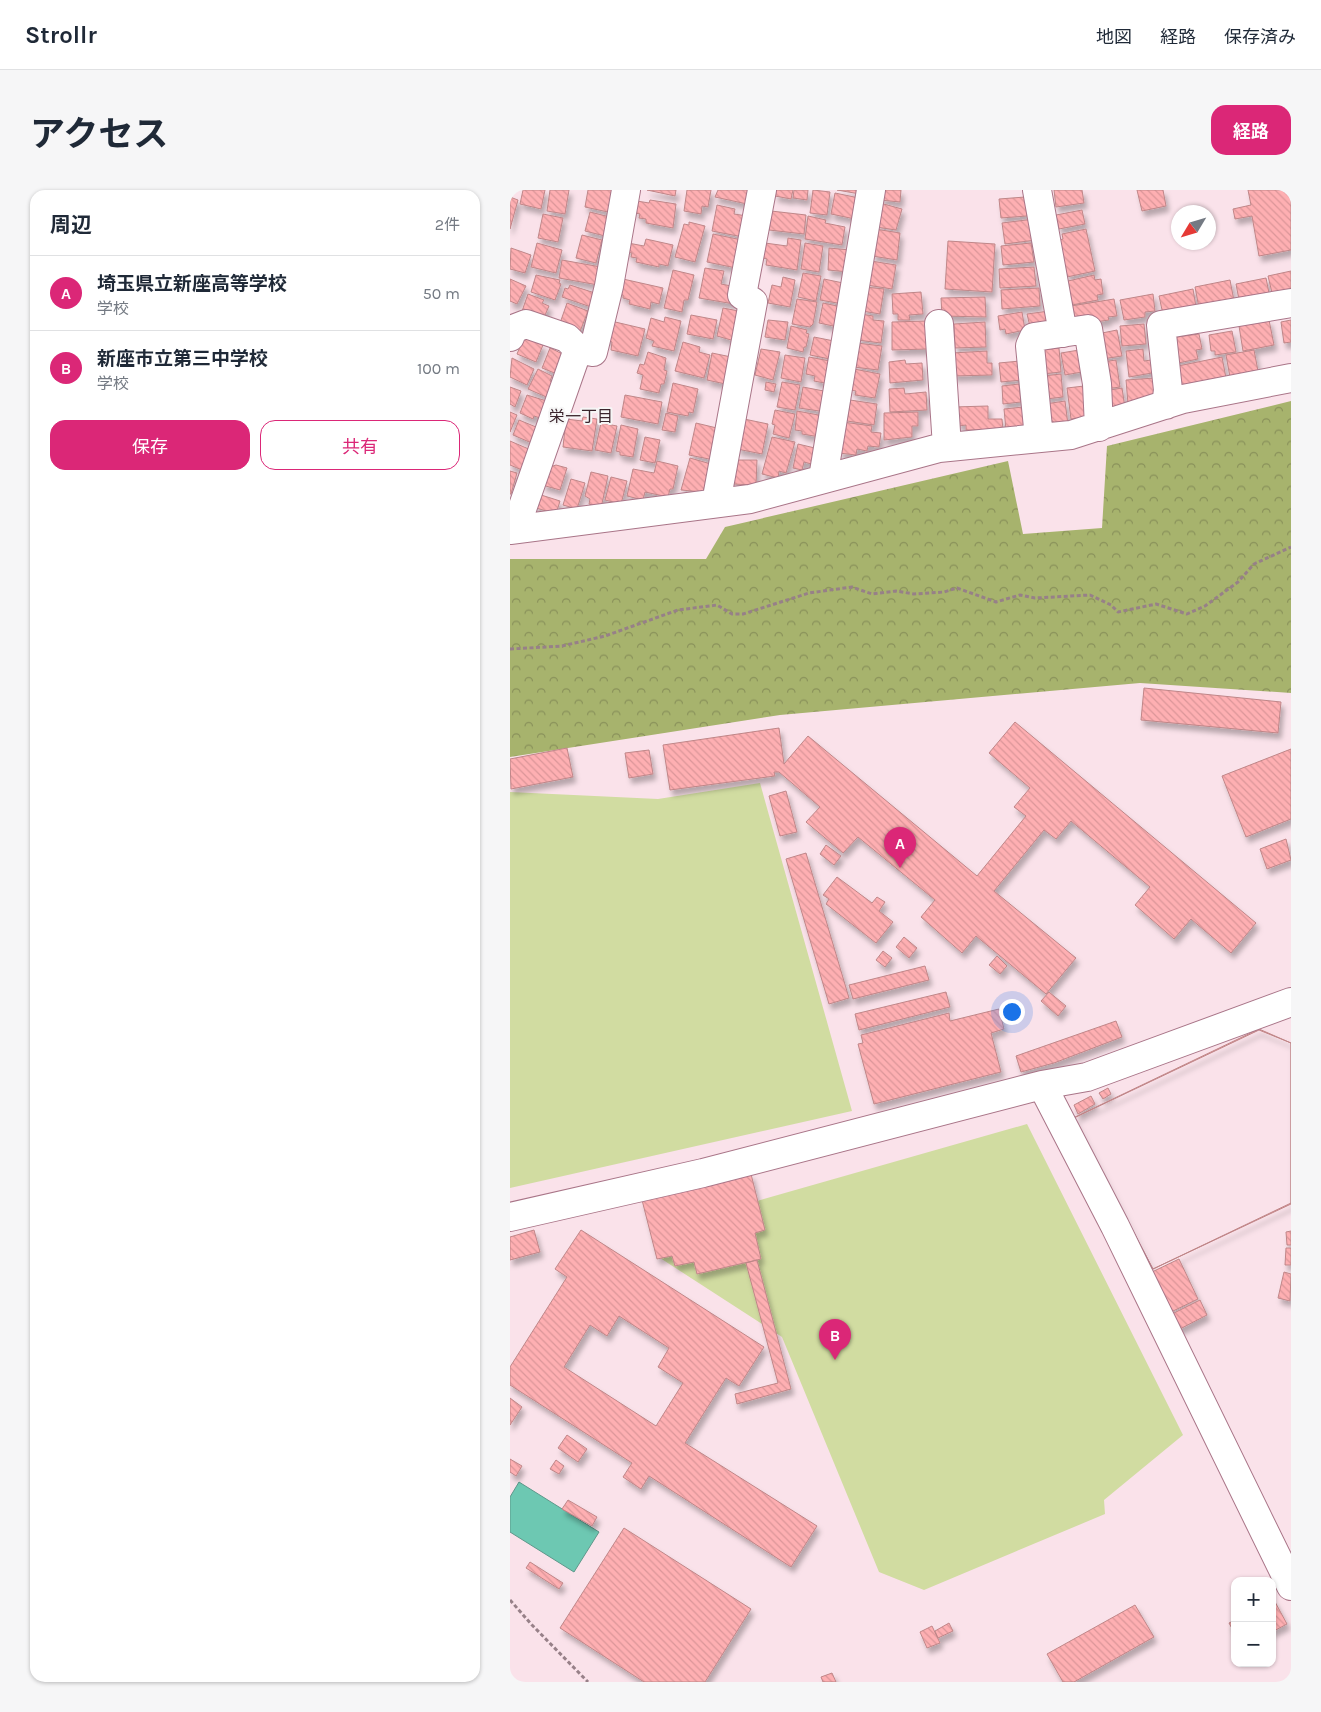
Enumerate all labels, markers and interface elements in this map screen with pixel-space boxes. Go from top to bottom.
text: Strollr [25,21,97,49]
text: 地図 [1096,26,1132,48]
text: 経路 [1160,26,1196,48]
text: 保存済み [1224,26,1296,48]
button: 経路 [1211,105,1291,155]
text: アクセス [30,114,168,155]
north arrow [1171,205,1216,250]
text: 周辺 [50,213,92,237]
text: 2件 [435,215,460,234]
text: 埼玉県立新座高等学校 [97,273,287,295]
text: A [61,284,71,303]
text: 50 m [423,284,460,303]
text: 学校 [97,299,129,318]
text: 新座市立第三中学校 [97,348,268,370]
text: B [61,359,71,378]
text: 100 m [417,359,460,378]
text: 学校 [97,374,129,393]
district label: 栄一丁目 [549,407,613,426]
button: 保存 [50,420,250,470]
button: 共有 [260,420,460,470]
pin: A [884,827,916,868]
your location [999,999,1025,1025]
pin: B [819,1319,851,1360]
map controls [1231,1577,1276,1667]
button: + [1231,1577,1276,1622]
button: − [1231,1622,1276,1667]

